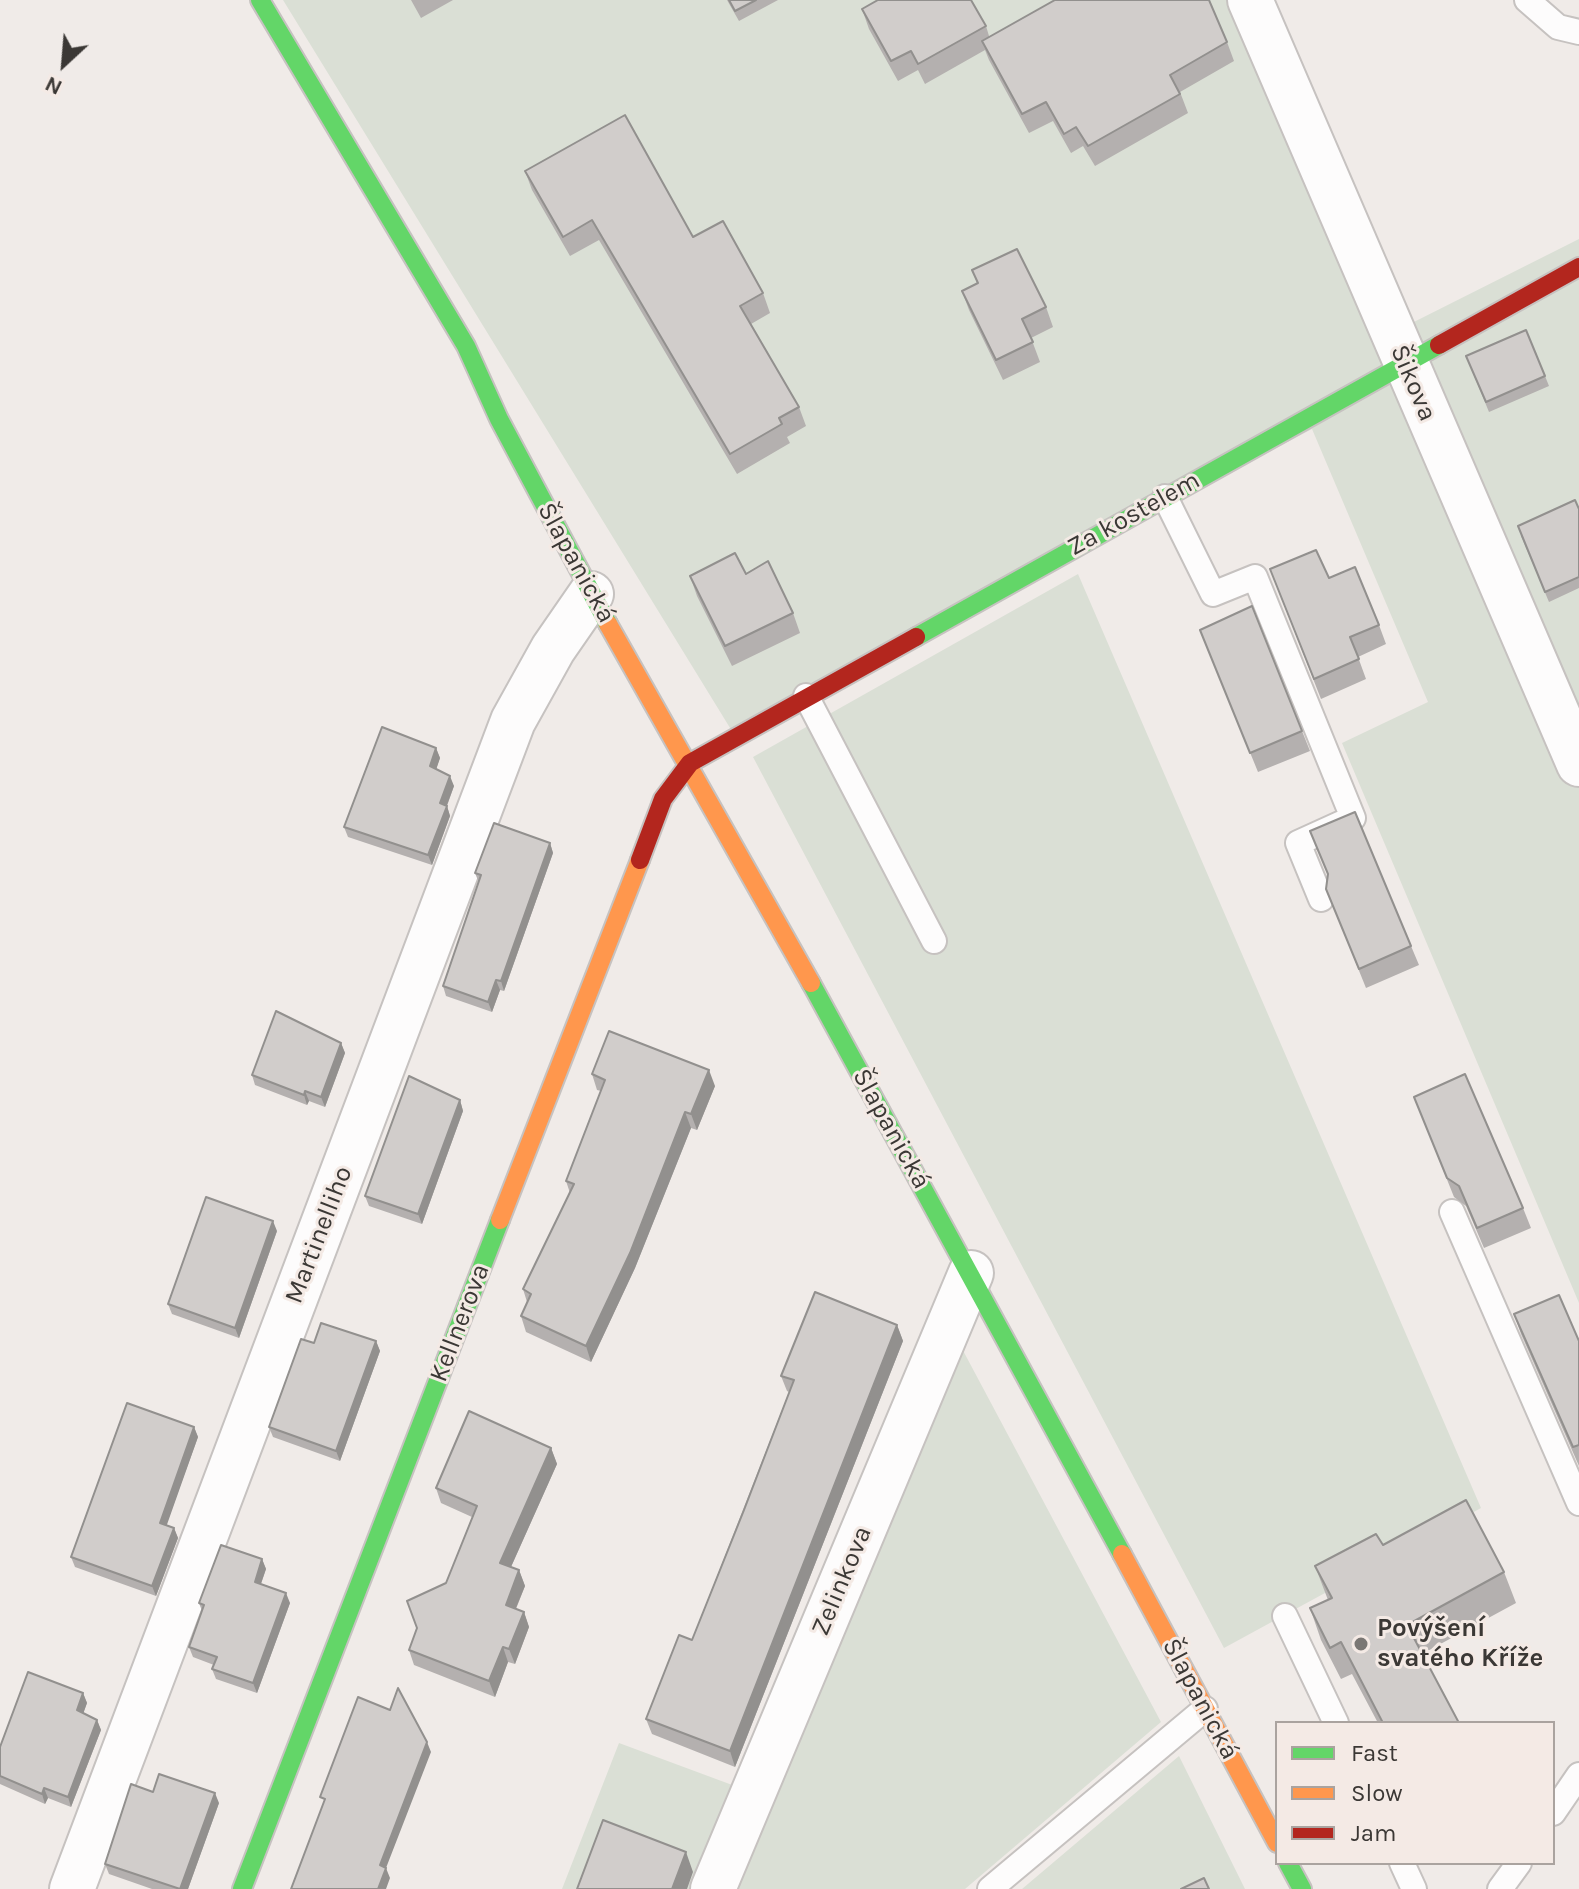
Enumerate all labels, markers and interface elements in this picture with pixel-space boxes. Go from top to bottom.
north arrow [24,24,104,104]
text: N [41,70,66,101]
street label: Šikova [1383,340,1443,426]
street label: Za kostelem [1062,465,1206,563]
street label: Šlapanická [530,497,622,629]
street label: Šlapanická [845,1063,937,1195]
street label: Martinelliho [279,1162,359,1308]
street label: Kellnerova [423,1260,497,1386]
street label: Zelinkova [805,1522,879,1640]
place label: Povýšení svatého Kříže [1377,1613,1543,1674]
street label: Šlapanická [1155,1633,1245,1765]
marker: Povýšení svatého Kříže [1352,1635,1370,1653]
legend [1275,1721,1555,1865]
text: Fast [1351,1739,1398,1767]
text: Slow [1351,1779,1403,1807]
text: Jam [1351,1819,1396,1847]

